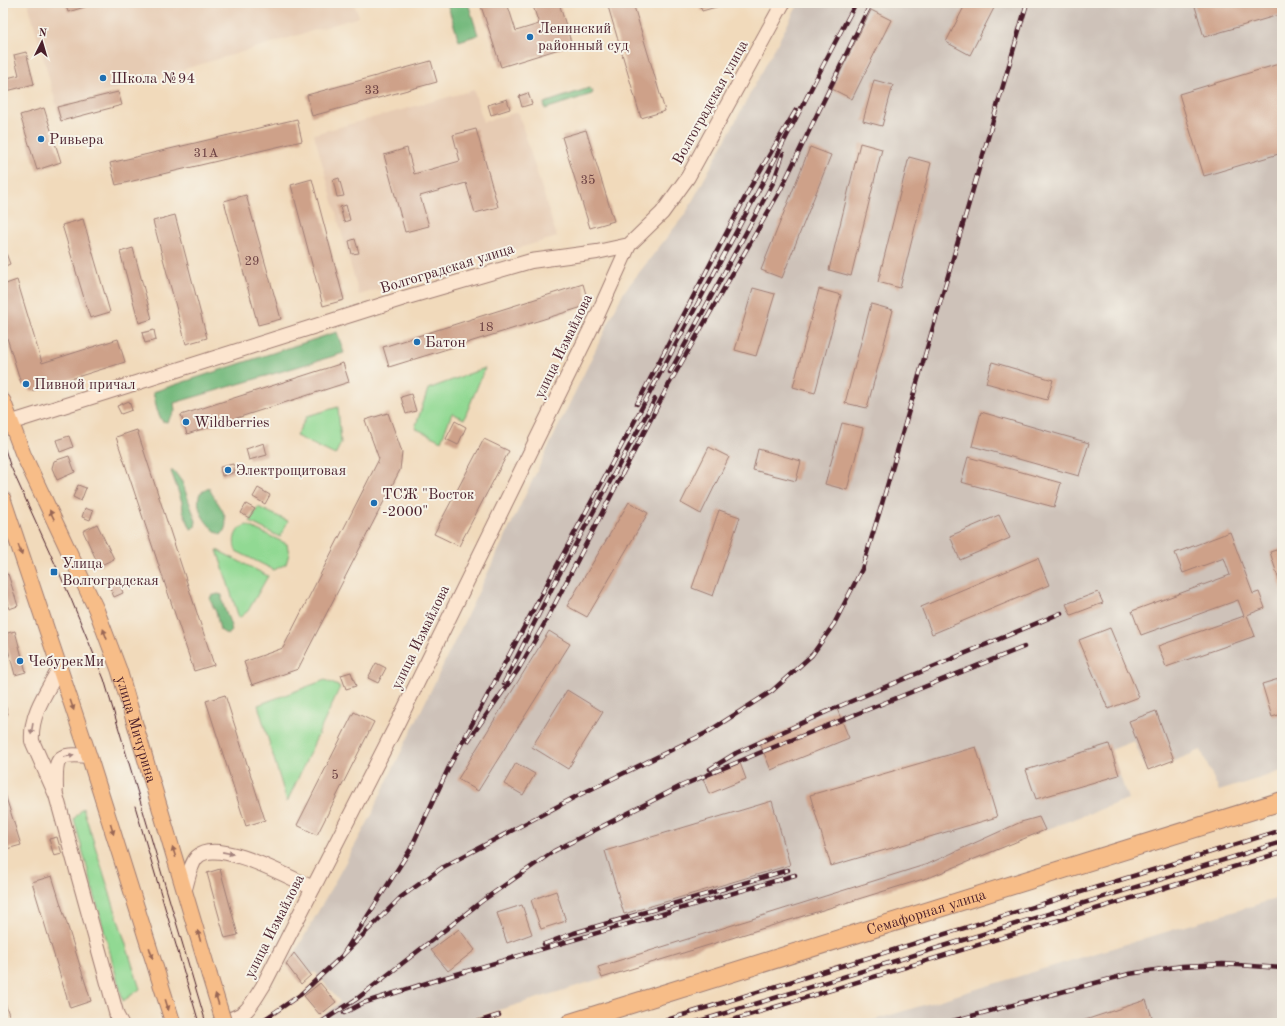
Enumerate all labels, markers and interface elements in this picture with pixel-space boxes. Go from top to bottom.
north arrow [22,22,62,62]
place label: Ленинский районный суд [538,22,629,54]
text: N [38,28,48,39]
marker: Ленинский районный суд [525,32,535,42]
street label: Волгоградская улица [671,38,752,167]
place label: Школа №94 [111,72,195,87]
marker: Школа №94 [98,73,108,83]
house number: 33 [364,84,380,97]
place label: Ривьера [49,133,104,148]
marker: Ривьера [36,134,46,144]
house number: 31А [193,147,219,160]
house number: 35 [580,174,596,187]
street label: Волгоградская улица [379,242,517,297]
house number: 29 [244,255,260,268]
street label: улица Измайлова [533,291,596,401]
house number: 18 [478,321,494,334]
place label: Батон [425,336,466,351]
marker: Батон [412,337,422,347]
place label: Пивной причал [34,378,136,393]
marker: Пивной причал [21,379,31,389]
place label: Wildberries [194,416,270,431]
marker: Wildberries [181,417,191,427]
place label: Электрощитовая [236,464,346,479]
marker: Электрощитовая [223,465,233,475]
place label: ТСЖ "Восток -2000" [382,488,475,520]
marker: ТСЖ "Восток -2000" [369,498,379,508]
one-way arrow [49,509,55,521]
one-way arrow [17,544,23,556]
place label: Улица Волгоградская [62,557,159,589]
marker: Улица Волгоградская [49,567,59,577]
street label: улица Измайлова [390,582,453,692]
one-way arrow [102,627,108,639]
place label: ЧебурекМи [28,655,104,670]
marker: ЧебурекМи [15,656,25,666]
street label: улица Мичурина [112,675,158,785]
one-way arrow [69,700,75,712]
one-way arrow [29,723,35,735]
one-way arrow [63,753,76,759]
house number: 5 [331,769,339,782]
one-way arrow [109,823,115,835]
one-way arrow [171,845,177,857]
one-way arrow [222,850,234,856]
street label: улица Измайлова [243,872,308,981]
street label: Семафорная улица [865,888,989,939]
one-way arrow [195,930,201,943]
one-way arrow [148,947,154,959]
one-way arrow [214,992,220,1004]
one-way arrow [164,1000,170,1012]

